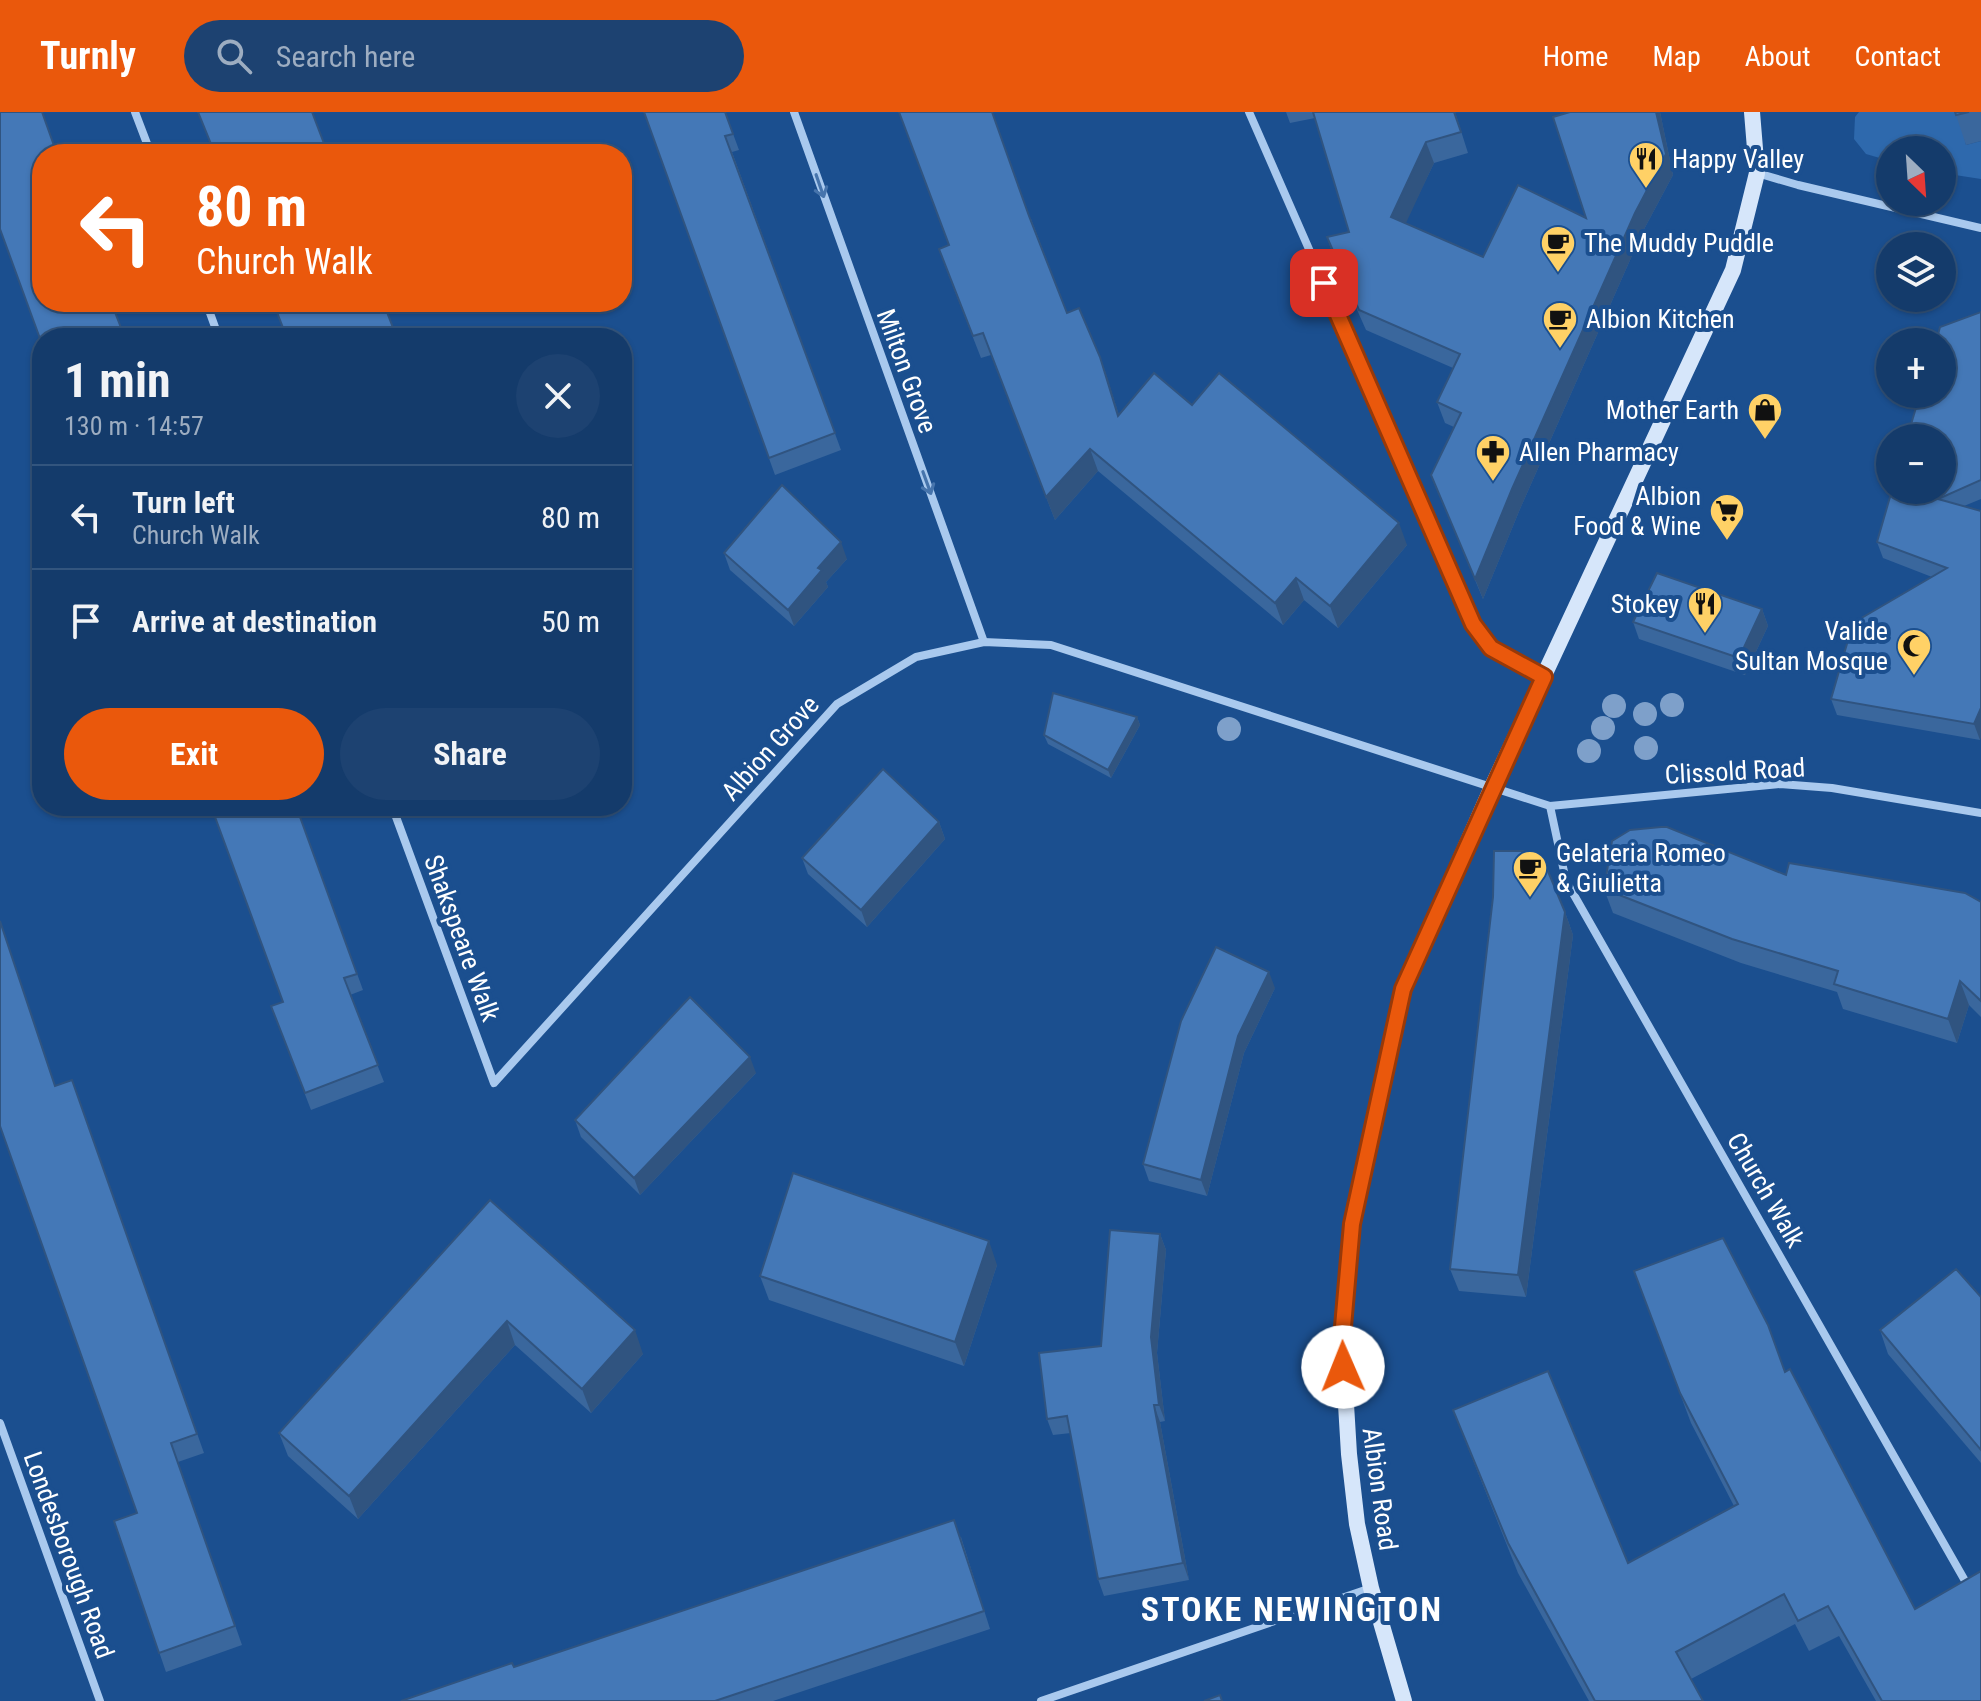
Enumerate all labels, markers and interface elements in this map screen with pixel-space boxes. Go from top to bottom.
search box [184,20,744,92]
text: Turnly [40,34,136,78]
icon: search [212,34,256,78]
text: Search here [276,39,415,74]
text: Home [1543,40,1608,73]
text: Map [1652,40,1701,73]
text: About [1745,40,1811,73]
text: Contact [1855,40,1941,73]
north arrow [1876,136,1956,216]
map controls [1876,136,1956,504]
restaurant icon: Happy Valley [1627,140,1665,190]
place label: Happy Valley [1672,144,1804,174]
one-way arrow [814,173,828,197]
text: 80 m [196,174,307,240]
icon: left [64,176,168,280]
cafe icon: The Muddy Puddle [1539,224,1577,274]
place label: The Muddy Puddle [1584,228,1774,258]
button: layers [1876,232,1956,312]
text: Church Walk [196,241,373,283]
pin [1290,249,1358,317]
icon: arrive [1302,261,1346,305]
cafe icon: Albion Kitchen [1541,300,1579,350]
place label: Albion Kitchen [1586,304,1735,334]
street label: Milton Grove [871,305,943,437]
button: + [1876,328,1956,408]
text: 1 min [64,352,171,409]
button: close [516,354,600,438]
shop icon: Mother Earth [1746,391,1784,441]
place label: Mother Earth [1606,395,1739,425]
text: 130 m · 14:57 [64,411,204,441]
button: − [1876,424,1956,504]
pharmacy icon: Allen Pharmacy [1474,433,1512,483]
place label: Allen Pharmacy [1519,437,1679,467]
one-way arrow [921,470,935,495]
place label: Albion Food & Wine [1573,481,1701,541]
text: Turn left [132,485,235,520]
supermarket icon: Albion Food & Wine [1708,492,1746,542]
icon: left [64,495,108,539]
text: 80 m [541,500,600,535]
text: Church Walk [132,520,260,550]
restaurant icon: Stokey [1686,585,1724,635]
place label: Stokey [1611,589,1679,619]
icon: arrive [64,599,108,643]
text: Arrive at destination [132,604,377,639]
text: 50 m [541,604,600,639]
place label: Valide Sultan Mosque [1735,616,1888,676]
mosque icon: Valide Sultan Mosque [1895,627,1933,677]
street label: Albion Grove [715,690,825,806]
button: Exit [64,708,324,800]
button: Share [340,708,600,800]
street label: Clissold Road [1664,752,1806,790]
place label: Gelateria Romeo & Giulietta [1556,838,1726,898]
cafe icon: Gelateria Romeo & Giulietta [1511,849,1549,899]
street label: Shakspeare Walk [418,851,506,1026]
street label: Church Walk [1721,1127,1811,1253]
position arrow [1301,1325,1385,1409]
street label: Albion Road [1357,1426,1403,1552]
street label: Londesborough Road [18,1448,120,1662]
district label: STOKE NEWINGTON [1141,1589,1443,1629]

